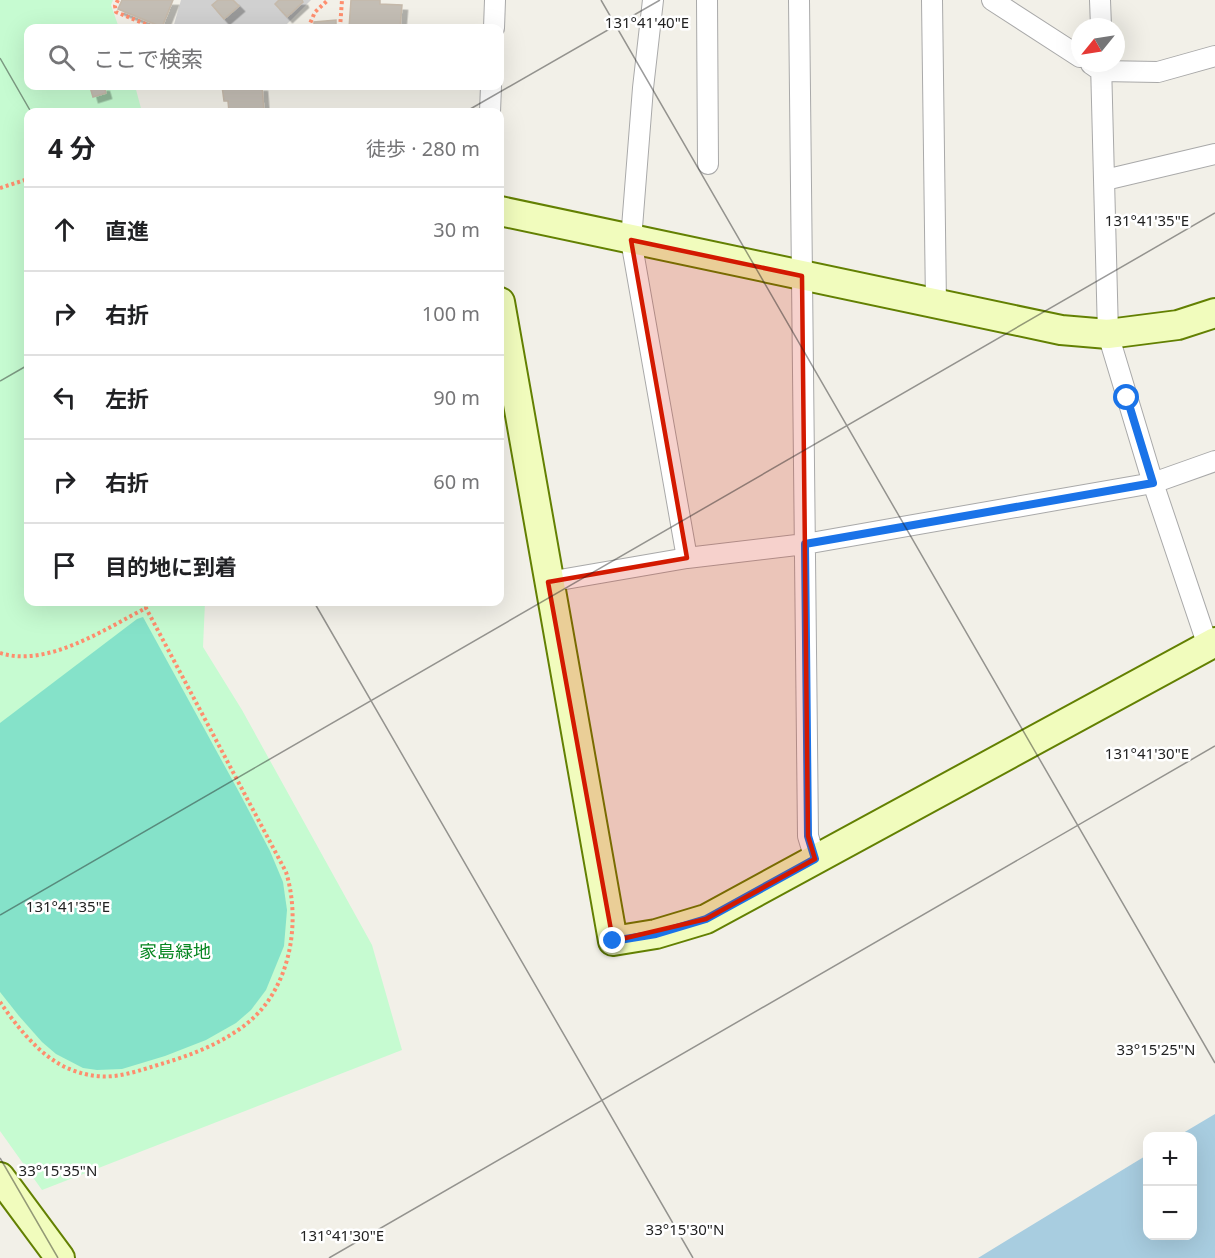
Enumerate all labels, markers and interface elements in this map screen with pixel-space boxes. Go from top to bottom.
text: 131°41'40"E [605,12,689,32]
north arrow [1071,18,1125,72]
search box [24,24,504,90]
icon: search [45,41,78,74]
text: ここで検索 [93,43,203,73]
text: 4 分 [48,130,96,166]
text: 徒歩 · 280 m [366,135,480,162]
text: 131°41'35"E [1105,210,1189,230]
icon: ahead [48,213,81,246]
text: 直進 [105,215,149,245]
text: 30 m [433,216,480,243]
icon: right [48,297,81,330]
text: 右折 [105,299,149,329]
text: 100 m [422,300,480,327]
icon: left [48,381,81,414]
text: 左折 [105,383,149,413]
text: 90 m [433,384,480,411]
route start [1113,384,1139,410]
icon: right [48,465,81,498]
text: 右折 [105,467,149,497]
text: 60 m [433,468,480,495]
icon: arrive [48,549,81,582]
text: 目的地に到着 [105,551,237,581]
text: 131°41'30"E [1105,743,1189,763]
text: 131°41'35"E [26,896,110,916]
route end [599,927,625,953]
park label: 家島緑地 [139,939,211,963]
text: 33°15'25"N [1117,1039,1195,1059]
map controls [1143,1132,1197,1240]
button: + [1143,1132,1197,1186]
text: 33°15'35"N [19,1160,97,1180]
button: − [1143,1186,1197,1240]
text: 33°15'30"N [646,1219,724,1239]
text: 131°41'30"E [300,1225,384,1245]

